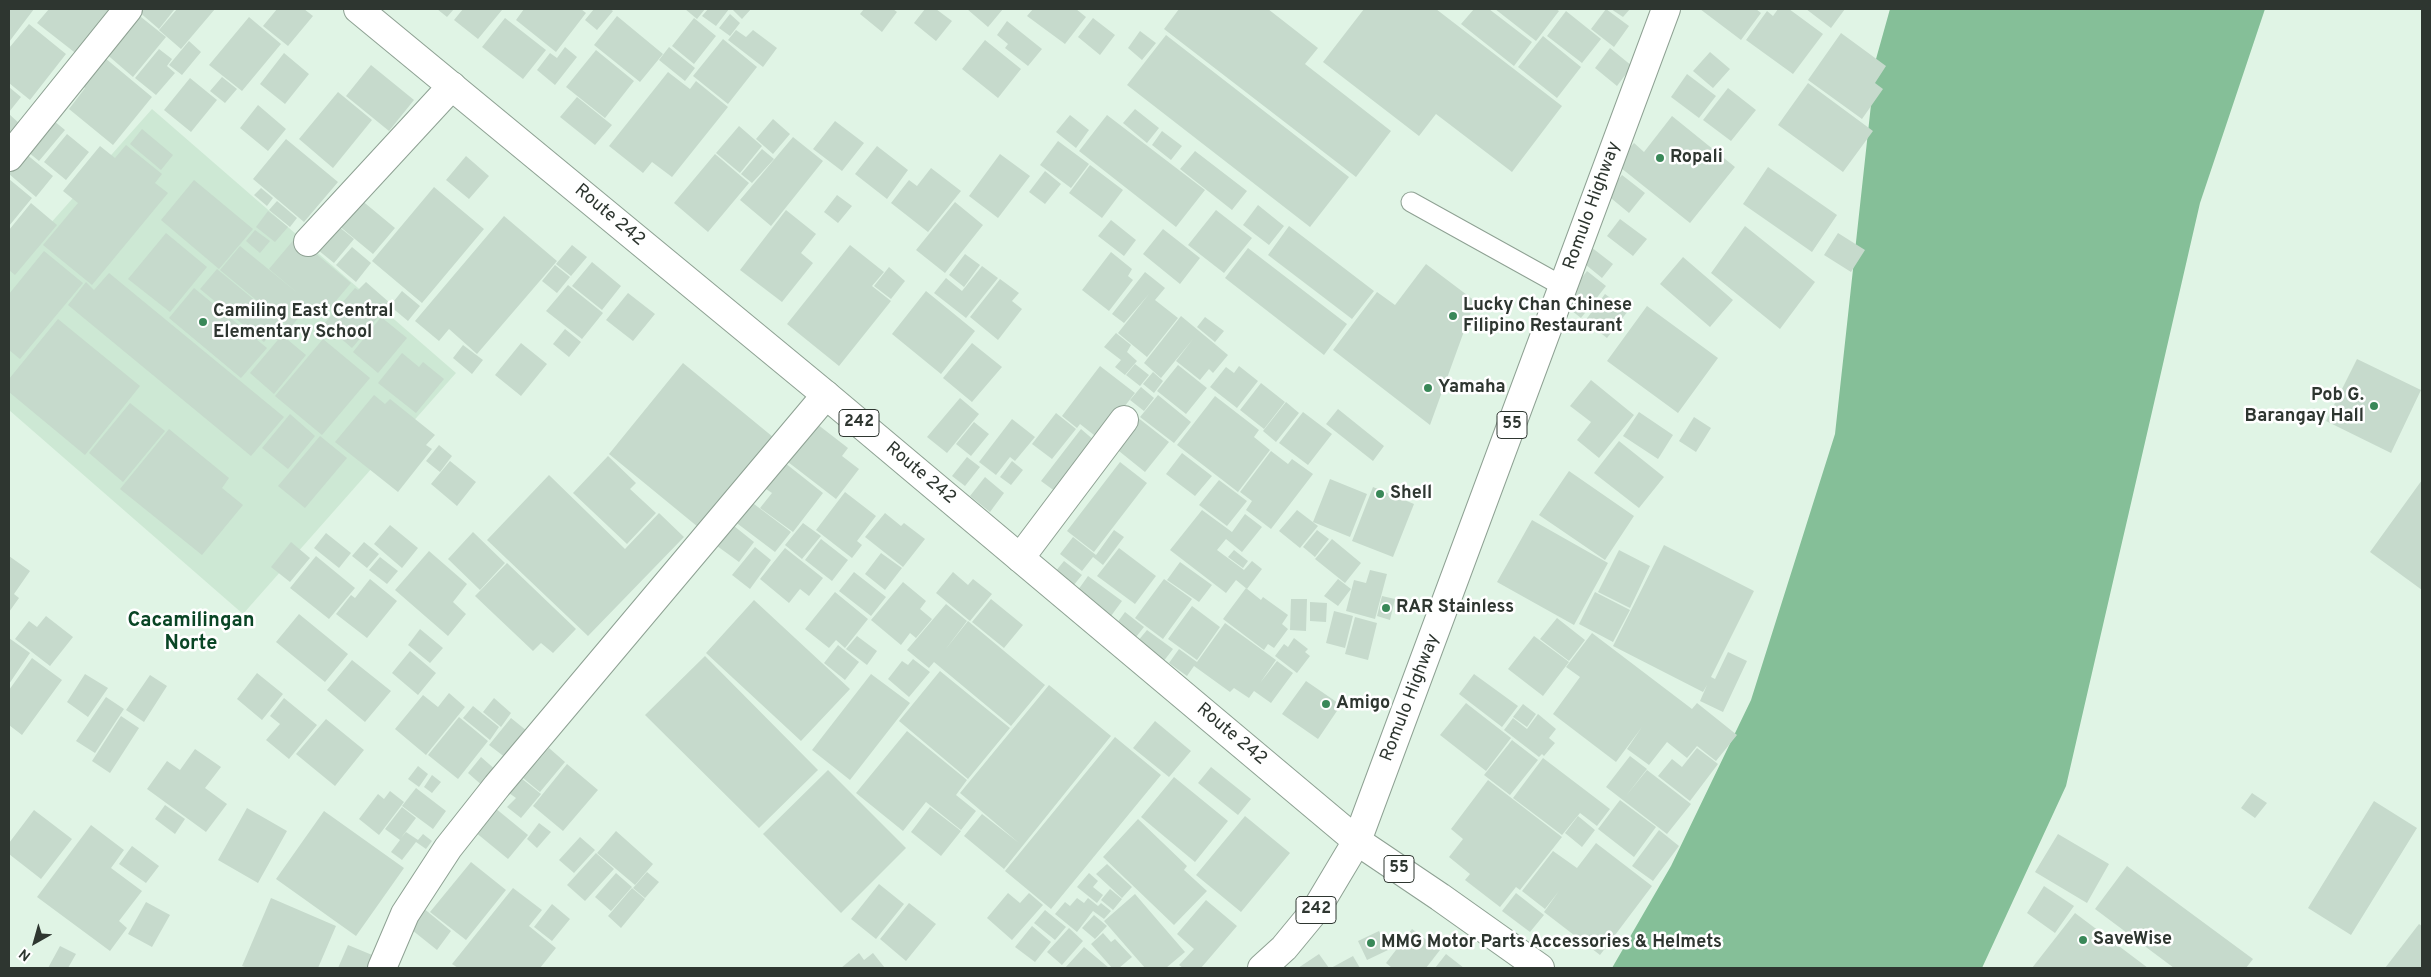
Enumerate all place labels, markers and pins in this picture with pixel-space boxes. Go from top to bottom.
place label: Ropali [1670,147,1723,169]
marker: Ropali [1654,152,1666,164]
place label: Lucky Chan Chinese Filipino Restaurant [1463,295,1632,338]
place label: Camiling East Central Elementary School [213,301,394,344]
marker: Lucky Chan Chinese Filipino Restaurant [1447,310,1459,322]
marker: Camiling East Central Elementary School [197,316,209,328]
place label: Yamaha [1438,377,1506,399]
marker: Yamaha [1422,382,1434,394]
place label: Pob G. Barangay Hall [2245,385,2364,428]
marker: Pob G. Barangay Hall [2368,400,2380,412]
place label: Shell [1390,483,1432,505]
marker: Shell [1374,488,1386,500]
place label: RAR Stainless [1396,597,1514,619]
marker: RAR Stainless [1380,602,1392,614]
place label: Amigo [1336,693,1390,715]
marker: Amigo [1320,698,1332,710]
place label: SaveWise [2093,929,2172,951]
place label: MMG Motor Parts Accessories & Helmets [1381,932,1722,954]
marker: SaveWise [2077,934,2089,946]
marker: MMG Motor Parts Accessories & Helmets [1365,937,1377,949]

